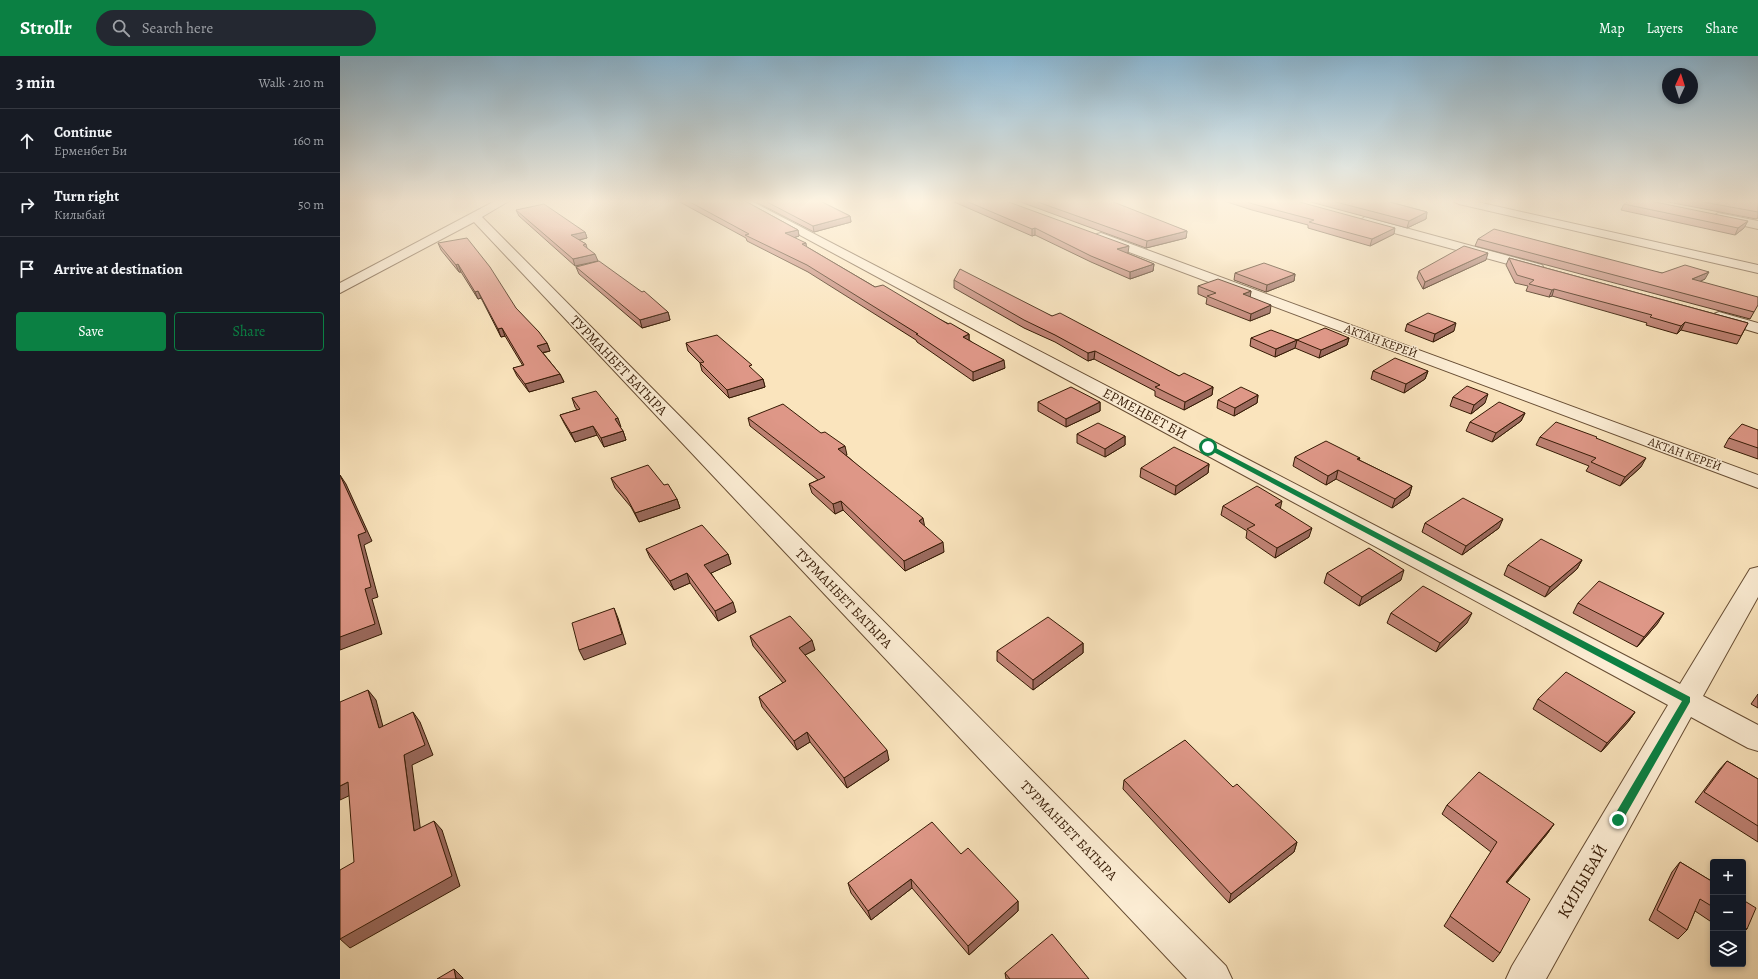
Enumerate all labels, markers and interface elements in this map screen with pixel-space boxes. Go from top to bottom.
search box [96,10,376,46]
text: Strollr [20,15,72,41]
icon: search [110,17,132,39]
text: Search here [142,18,213,38]
text: Map [1599,19,1625,38]
text: Layers [1647,19,1683,38]
text: Share [1705,19,1738,38]
north arrow [1662,68,1698,104]
text: 3 min [16,71,55,94]
text: Walk · 210 m [259,74,324,91]
text: Continue [54,122,112,142]
icon: ahead [16,130,38,152]
text: 160 m [293,132,324,149]
text: Ерменбет Би [54,142,127,159]
text: Turn right [54,186,119,206]
icon: right [16,194,38,216]
text: 50 m [298,196,324,213]
text: Килыбай [54,206,105,223]
icon: arrive [16,258,38,280]
text: Arrive at destination [54,259,183,279]
street label: ТУРМАНБЕТ БАТЫРА [566,311,672,420]
button: Save [16,312,166,351]
button: Share [174,312,324,351]
street label: АКТАН КЕРЕЙ [1341,320,1420,362]
street label: ЕРМЕНБЕТ БИ [1099,383,1190,444]
street label: АКТАН КЕРЕЙ [1645,433,1724,475]
route start [1199,438,1217,456]
street label: ТУРМАНБЕТ БАТЫРА [791,544,897,653]
street label: ТУРМАНБЕТ БАТЫРА [1016,776,1122,885]
route end [1609,811,1627,829]
street label: КИЛЫБАЙ [1552,840,1613,922]
map controls [1710,859,1746,967]
button: + [1710,859,1746,895]
button: − [1710,895,1746,931]
button: layers [1710,931,1746,967]

